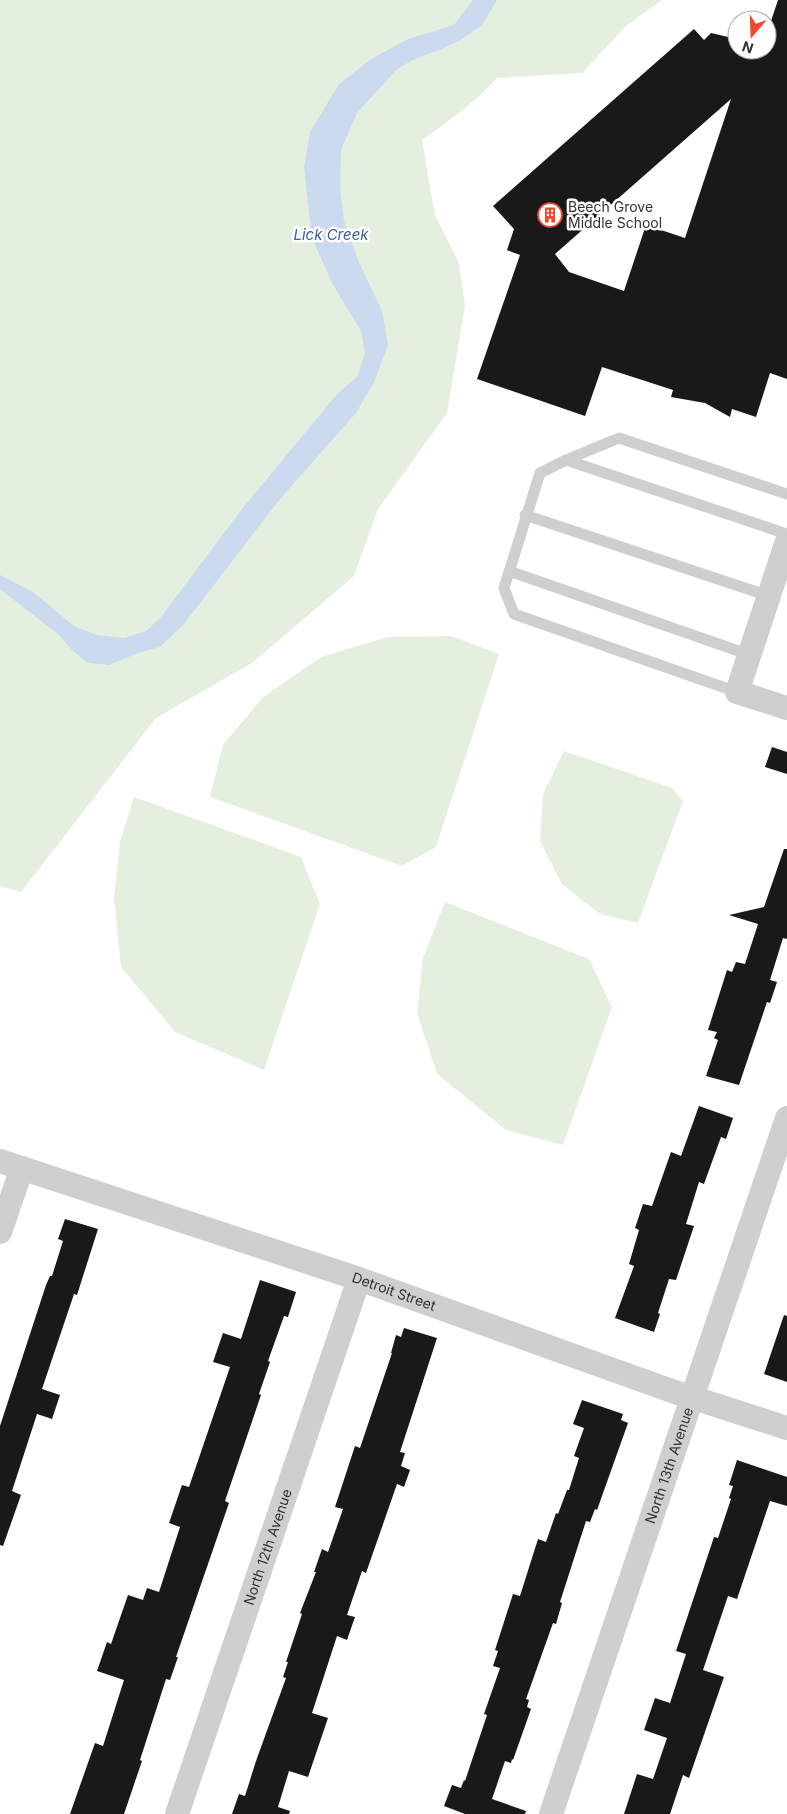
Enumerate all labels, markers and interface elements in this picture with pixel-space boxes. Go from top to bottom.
north arrow [727,10,777,60]
text: N [740,38,755,58]
place label: Beech Grove Middle School [568,198,662,231]
building icon: Beech Grove Middle School [537,202,563,228]
water label: Lick Creek [293,225,369,244]
street label: Detroit Street [350,1268,439,1314]
street label: North 13th Avenue [641,1405,696,1526]
street label: North 12th Avenue [240,1487,295,1607]

